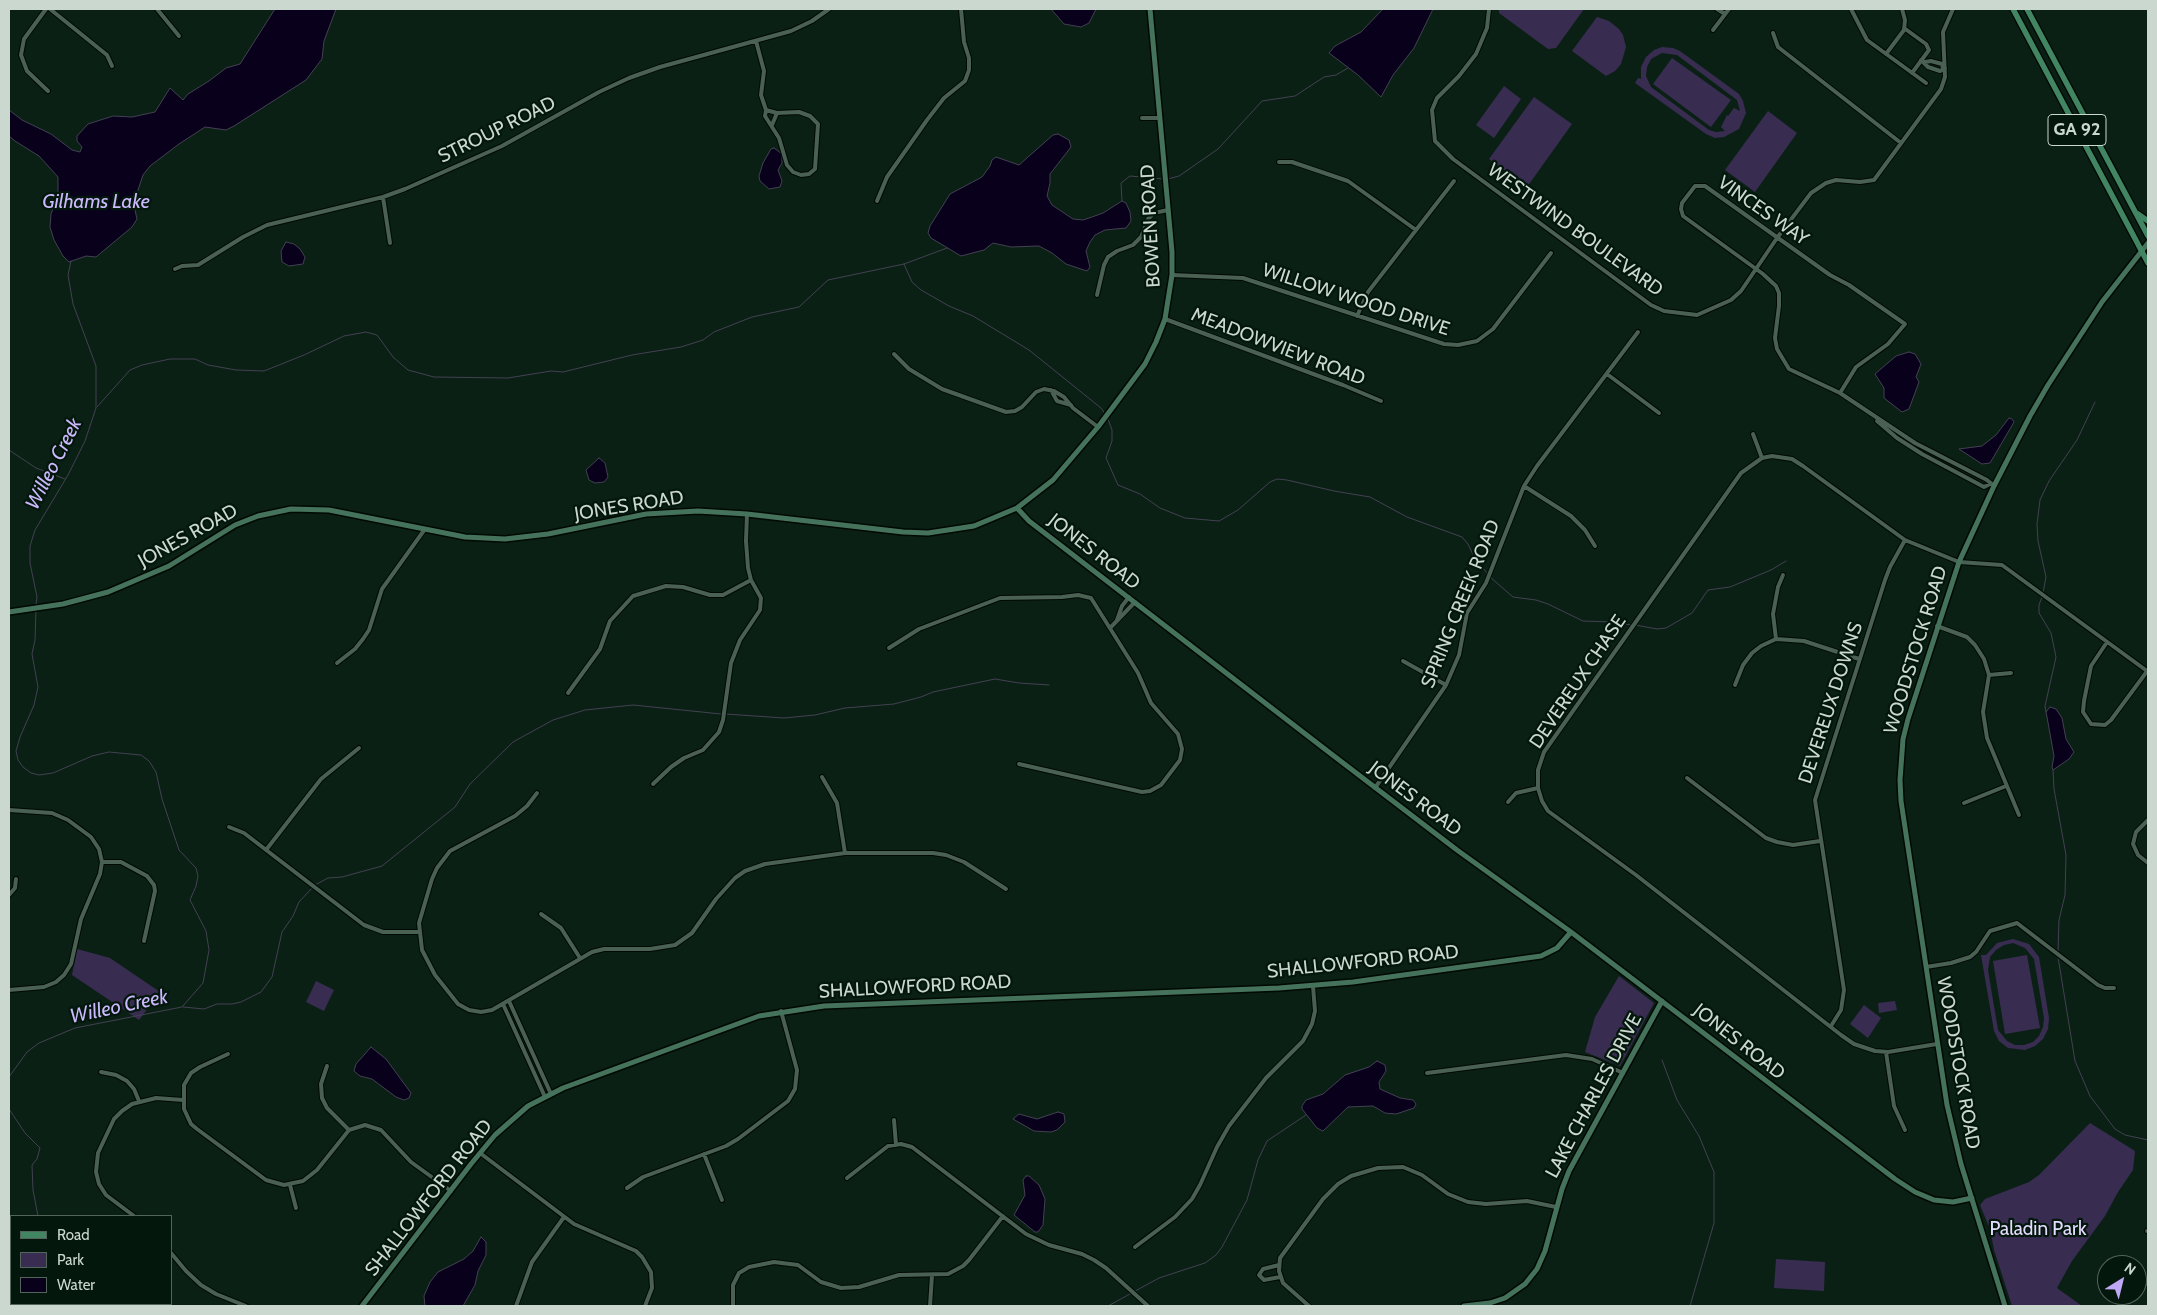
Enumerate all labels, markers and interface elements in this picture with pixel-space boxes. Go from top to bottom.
street label: STROUP ROAD [435,92,559,168]
road number: GA 92 [2048,114,2106,146]
street label: WESTWIND BOULEVARD [1483,159,1667,301]
street label: BOWEN ROAD [1136,164,1166,288]
street label: VINCES WAY [1713,171,1813,251]
water label: Gilhams Lake [42,190,150,214]
street label: WILLOW WOOD DRIVE [1259,259,1453,341]
street label: MEADOWVIEW ROAD [1188,303,1368,391]
water label: Willeo Creek [21,414,87,514]
street label: JONES ROAD [573,486,685,526]
street label: JONES ROAD [134,499,242,573]
street label: JONES ROAD [1044,509,1144,595]
street label: SPRING CREEK ROAD [1417,517,1505,691]
street label: WOODSTOCK ROAD [1880,563,1952,737]
street label: DEVEREUX CHASE [1525,611,1631,753]
street label: DEVEREUX DOWNS [1794,619,1868,787]
street label: JONES ROAD [1364,757,1466,841]
street label: SHALLOWFORD ROAD [1266,941,1460,983]
street label: SHALLOWFORD ROAD [818,971,1012,1003]
street label: WOODSTOCK ROAD [1932,975,1984,1151]
water label: Willeo Creek [68,985,170,1029]
street label: JONES ROAD [1689,999,1789,1085]
street label: LAKE CHARLES DRIVE [1541,1010,1647,1182]
street label: SHALLOWFORD ROAD [361,1115,497,1281]
legend [10,1215,172,1305]
park label: Paladin Park [1989,1218,2087,1240]
text: Road [57,1226,90,1244]
text: Park [57,1251,84,1269]
north arrow [2097,1255,2147,1305]
text: N [2121,1258,2140,1279]
text: Water [57,1276,95,1294]

